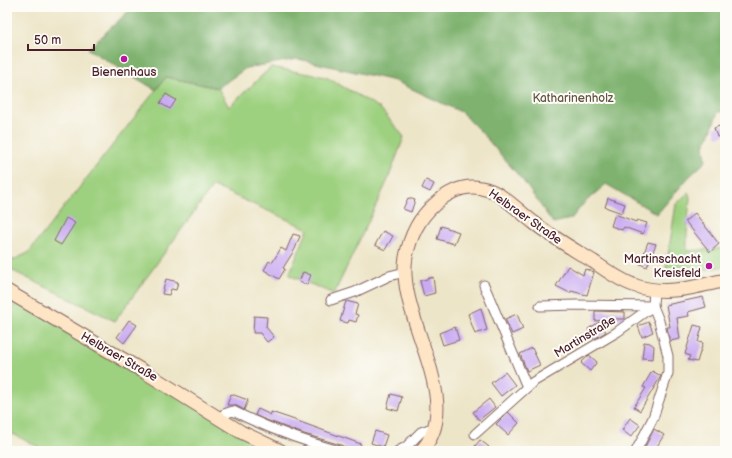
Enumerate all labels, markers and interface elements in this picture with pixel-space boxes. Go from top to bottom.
scale bar [28,26,94,52]
text: 50 m [34,33,61,48]
marker: Bienenhaus [119,54,129,64]
place label: Bienenhaus [92,65,156,80]
park label: Katharinenholz [532,91,614,106]
street label: Helbraer Straße [485,186,565,248]
place label: Martinschacht Kreisfeld [624,252,701,281]
marker: Martinschacht Kreisfeld [704,261,714,271]
street label: Martinstraße [551,313,619,361]
street label: Helbraer Straße [78,329,160,385]

